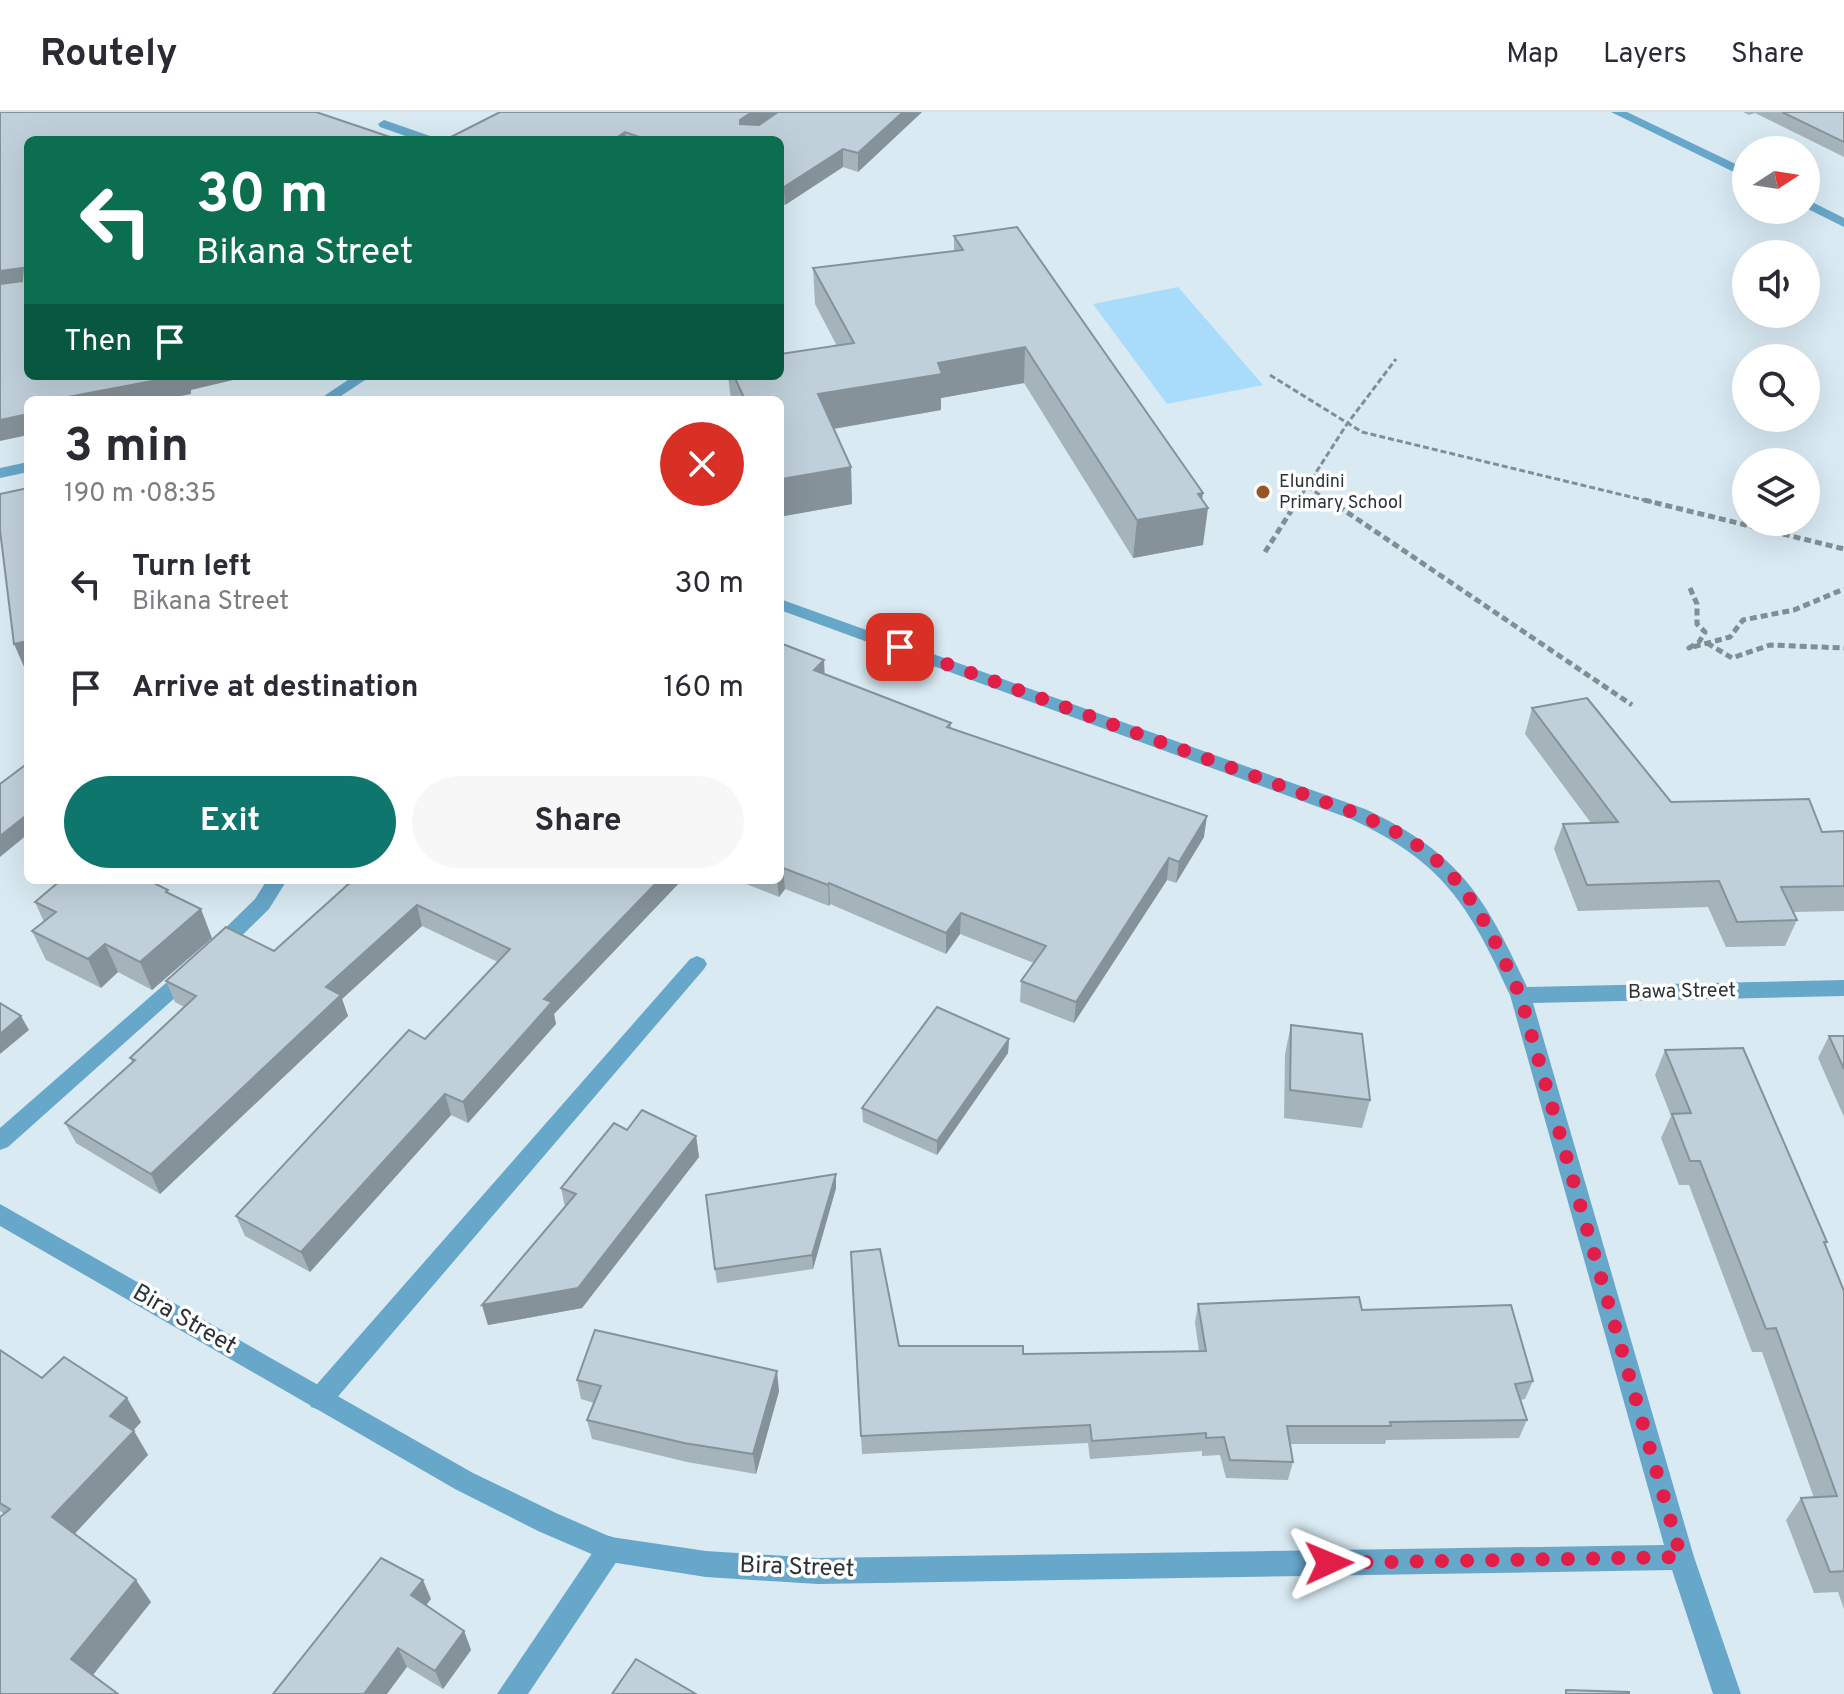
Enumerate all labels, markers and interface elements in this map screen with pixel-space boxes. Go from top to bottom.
text: Routely [40,31,178,80]
text: Map [1506,37,1559,73]
text: Layers [1603,37,1687,73]
text: Share [1731,37,1804,73]
north arrow [1732,136,1820,224]
map controls [1732,136,1820,536]
text: 30 m [196,162,329,232]
icon: left [64,168,168,272]
text: Bikana Street [196,231,413,277]
button: sound [1732,240,1820,328]
icon: arrive [148,320,192,364]
text: Then [64,324,132,361]
button: search [1732,344,1820,432]
text: 3 min [64,418,189,478]
button: close [660,422,744,506]
button: layers [1732,448,1820,536]
place label: Elundini Primary School [1279,471,1403,515]
text: 190 m · 08:35 [64,478,216,511]
marker: Elundini Primary School [1254,483,1272,501]
text: Turn left [132,549,252,586]
icon: left [64,562,108,606]
text: 30 m [675,566,744,603]
text: Bikana Street [132,586,289,619]
pin [866,613,934,681]
icon: arrive [878,625,922,669]
icon: arrive [64,666,108,710]
text: Arrive at destination [132,670,418,707]
text: 160 m [663,670,744,707]
button: Exit [64,776,396,868]
button: Share [412,776,744,868]
street label: Bawa Street [1628,978,1736,1006]
street label: Bira Street [127,1278,241,1362]
position arrow [1287,1521,1371,1605]
street label: Bira Street [739,1551,855,1585]

